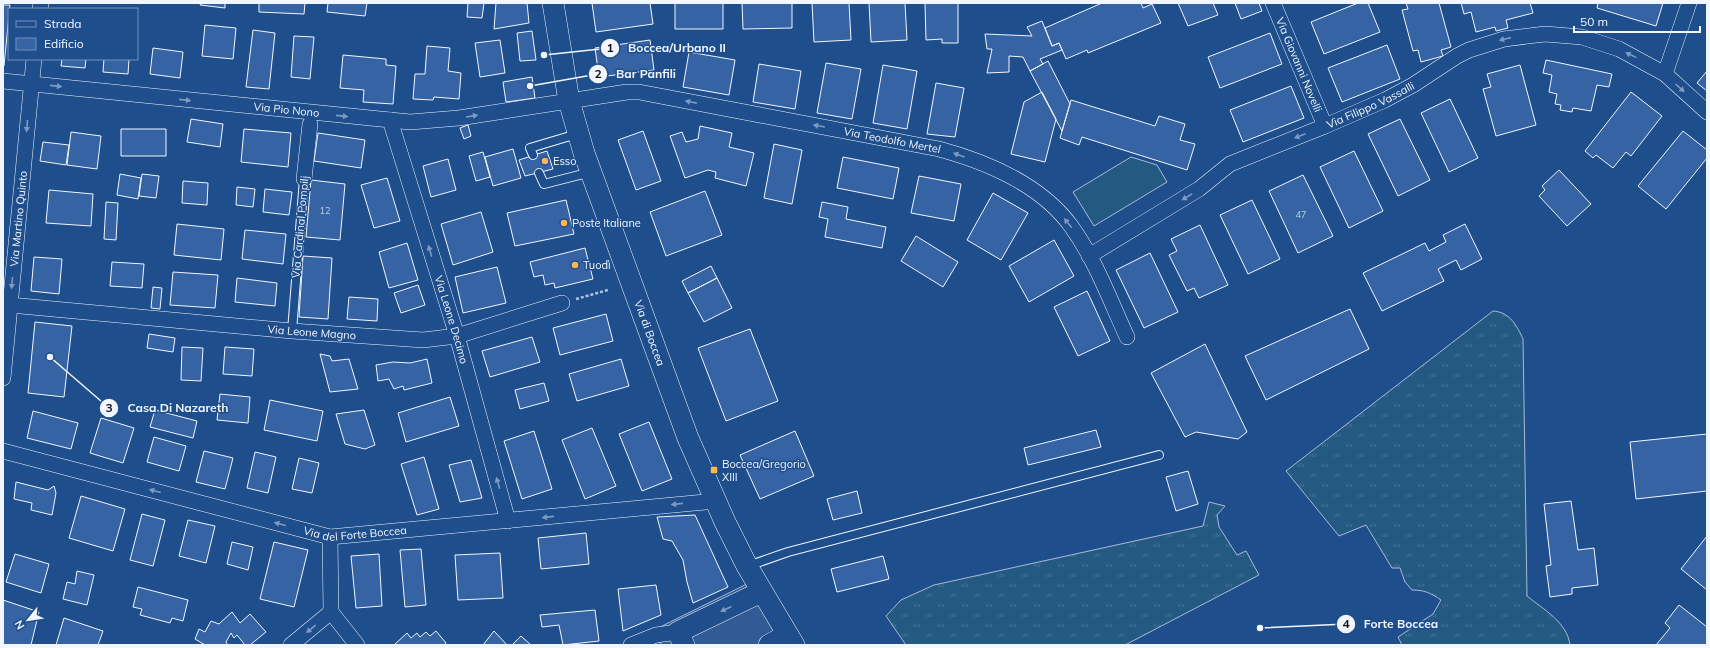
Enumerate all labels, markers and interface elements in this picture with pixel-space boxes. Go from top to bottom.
legend [8,8,138,60]
scale bar [1574,8,1700,34]
text: 50 m [1580,14,1608,29]
street label: Via Giovanni Novelli [1273,15,1325,114]
text: Strada [44,16,82,31]
text: Edificio [44,36,84,51]
callout: Boccea/Urbano II [600,36,734,60]
one-way arrow [1499,37,1512,43]
text: 1 [606,40,614,55]
text: Boccea/Urbano II [628,40,726,55]
one-way arrow [1626,52,1637,58]
callout: Bar Panfili [588,62,683,86]
text: 2 [594,66,602,81]
text: Bar Panfili [616,66,676,81]
street label: Via Filippo Vassalli [1324,79,1417,131]
one-way arrow [50,83,62,90]
one-way arrow [1675,83,1686,92]
one-way arrow [179,96,191,103]
one-way arrow [685,98,697,104]
street label: Via Pio Nono [253,99,320,120]
one-way arrow [336,112,348,119]
one-way arrow [466,113,478,119]
one-way arrow [23,120,30,132]
one-way arrow [812,123,825,129]
street label: Via Teodolfo Mertel [843,124,942,156]
one-way arrow [1295,133,1306,139]
one-way arrow [953,152,965,158]
place label: Esso [553,154,577,168]
marker: Esso [540,156,550,166]
street label: Via Martino Quinto [7,170,30,267]
street label: Via Cardinal Pompilj [289,175,311,279]
one-way arrow [1181,193,1193,200]
house number: 12 [320,205,330,216]
house number: 47 [1296,209,1306,220]
place label: Poste Italiane [572,216,641,230]
marker: Poste Italiane [559,218,569,228]
one-way arrow [1064,218,1073,228]
one-way arrow [427,245,433,257]
place label: Tuodì [583,258,611,272]
marker: Tuodì [570,260,580,270]
street label: Via Leone Decimo [432,274,471,365]
one-way arrow [9,277,15,289]
street label: Via di Boccea [631,298,668,368]
street label: Via Leone Magno [267,322,357,342]
callout: Casa Di Nazareth [99,396,236,420]
text: 3 [105,400,113,415]
text: Casa Di Nazareth [128,400,228,415]
place label: Boccea/Gregorio XIII [722,457,806,484]
marker: Boccea/Gregorio XIII [709,465,719,475]
one-way arrow [495,477,501,489]
one-way arrow [148,488,160,494]
one-way arrow [671,501,683,508]
one-way arrow [542,514,554,520]
one-way arrow [274,521,286,527]
street label: Via del Forte Boccea [302,523,407,544]
north arrow [8,600,48,640]
one-way arrow [721,606,732,612]
callout: Forte Boccea [1336,612,1447,636]
text: 4 [1342,616,1350,631]
text: Forte Boccea [1364,616,1438,631]
text: N [11,618,27,632]
one-way arrow [305,624,316,633]

